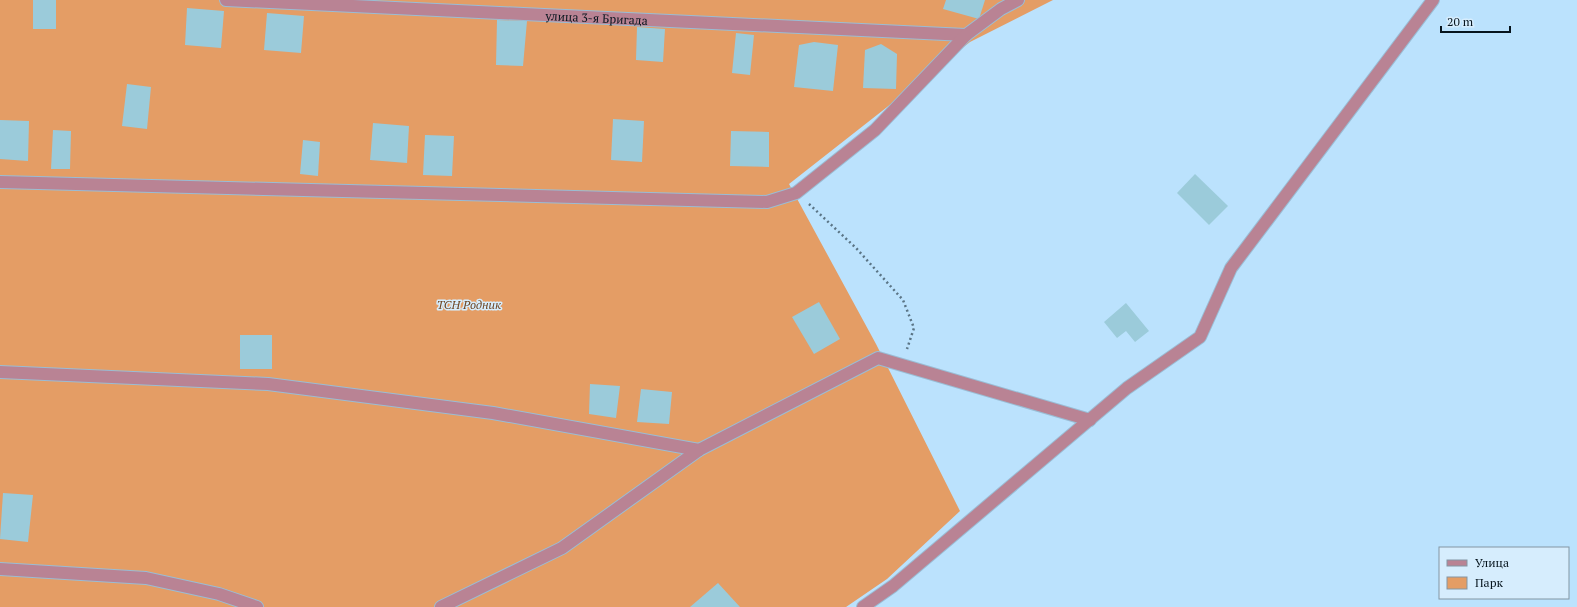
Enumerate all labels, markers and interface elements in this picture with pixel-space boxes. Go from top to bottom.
street label: улица 3-я Бригада [544,8,648,27]
scale bar [1441,8,1510,34]
text: 20 m [1447,14,1474,29]
park label: ТСН Родник [437,297,501,312]
legend [1439,547,1569,599]
text: Улица [1475,555,1509,570]
text: Парк [1475,575,1503,590]

